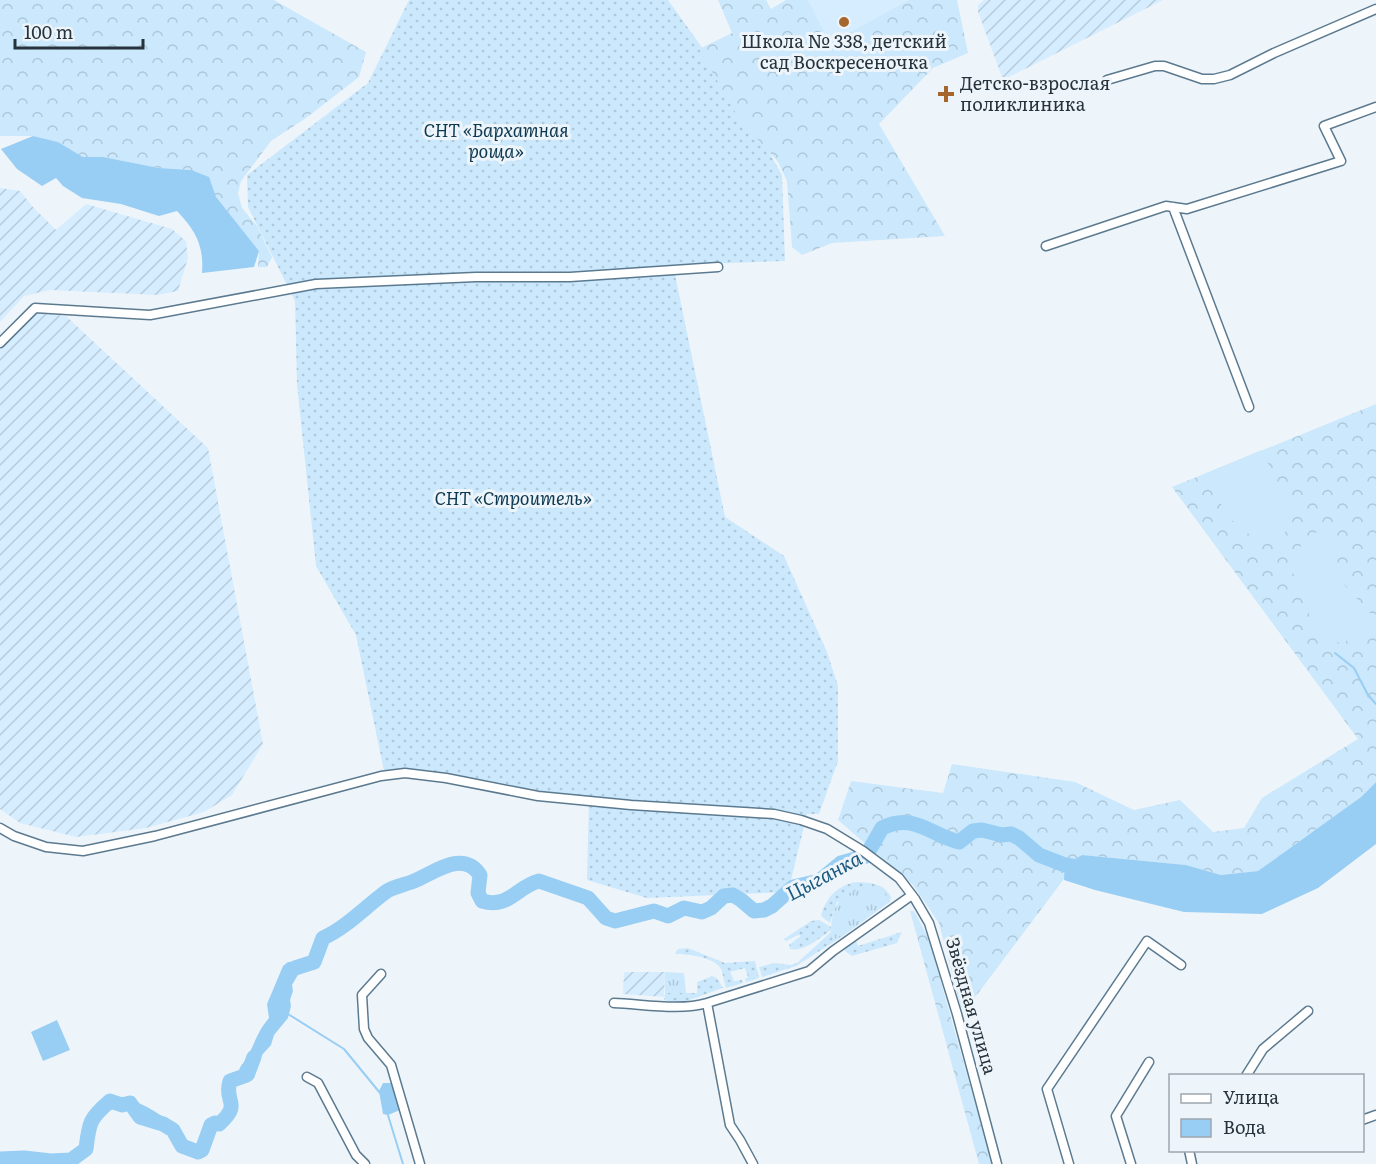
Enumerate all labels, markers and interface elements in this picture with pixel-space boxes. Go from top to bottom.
scale bar [15,12,142,50]
marker: Школа № 338, детский сад Воскресеночка [837,15,851,29]
text: 100 m [24,18,73,45]
place label: Школа № 338, детский сад Воскресеночка [741,27,947,75]
place label: Детско-взрослая поликлиника [960,69,1110,117]
marker: Детско-взрослая поликлиника [937,85,955,103]
park label: СНТ «Бархатная роща» [423,116,569,164]
park label: СНТ «Строитель» [434,484,592,511]
water label: Цыганка [780,841,867,907]
street label: Звёздная улица [940,934,1005,1077]
legend [1169,1074,1364,1152]
text: Улица [1223,1083,1279,1110]
text: Вода [1223,1113,1266,1140]

